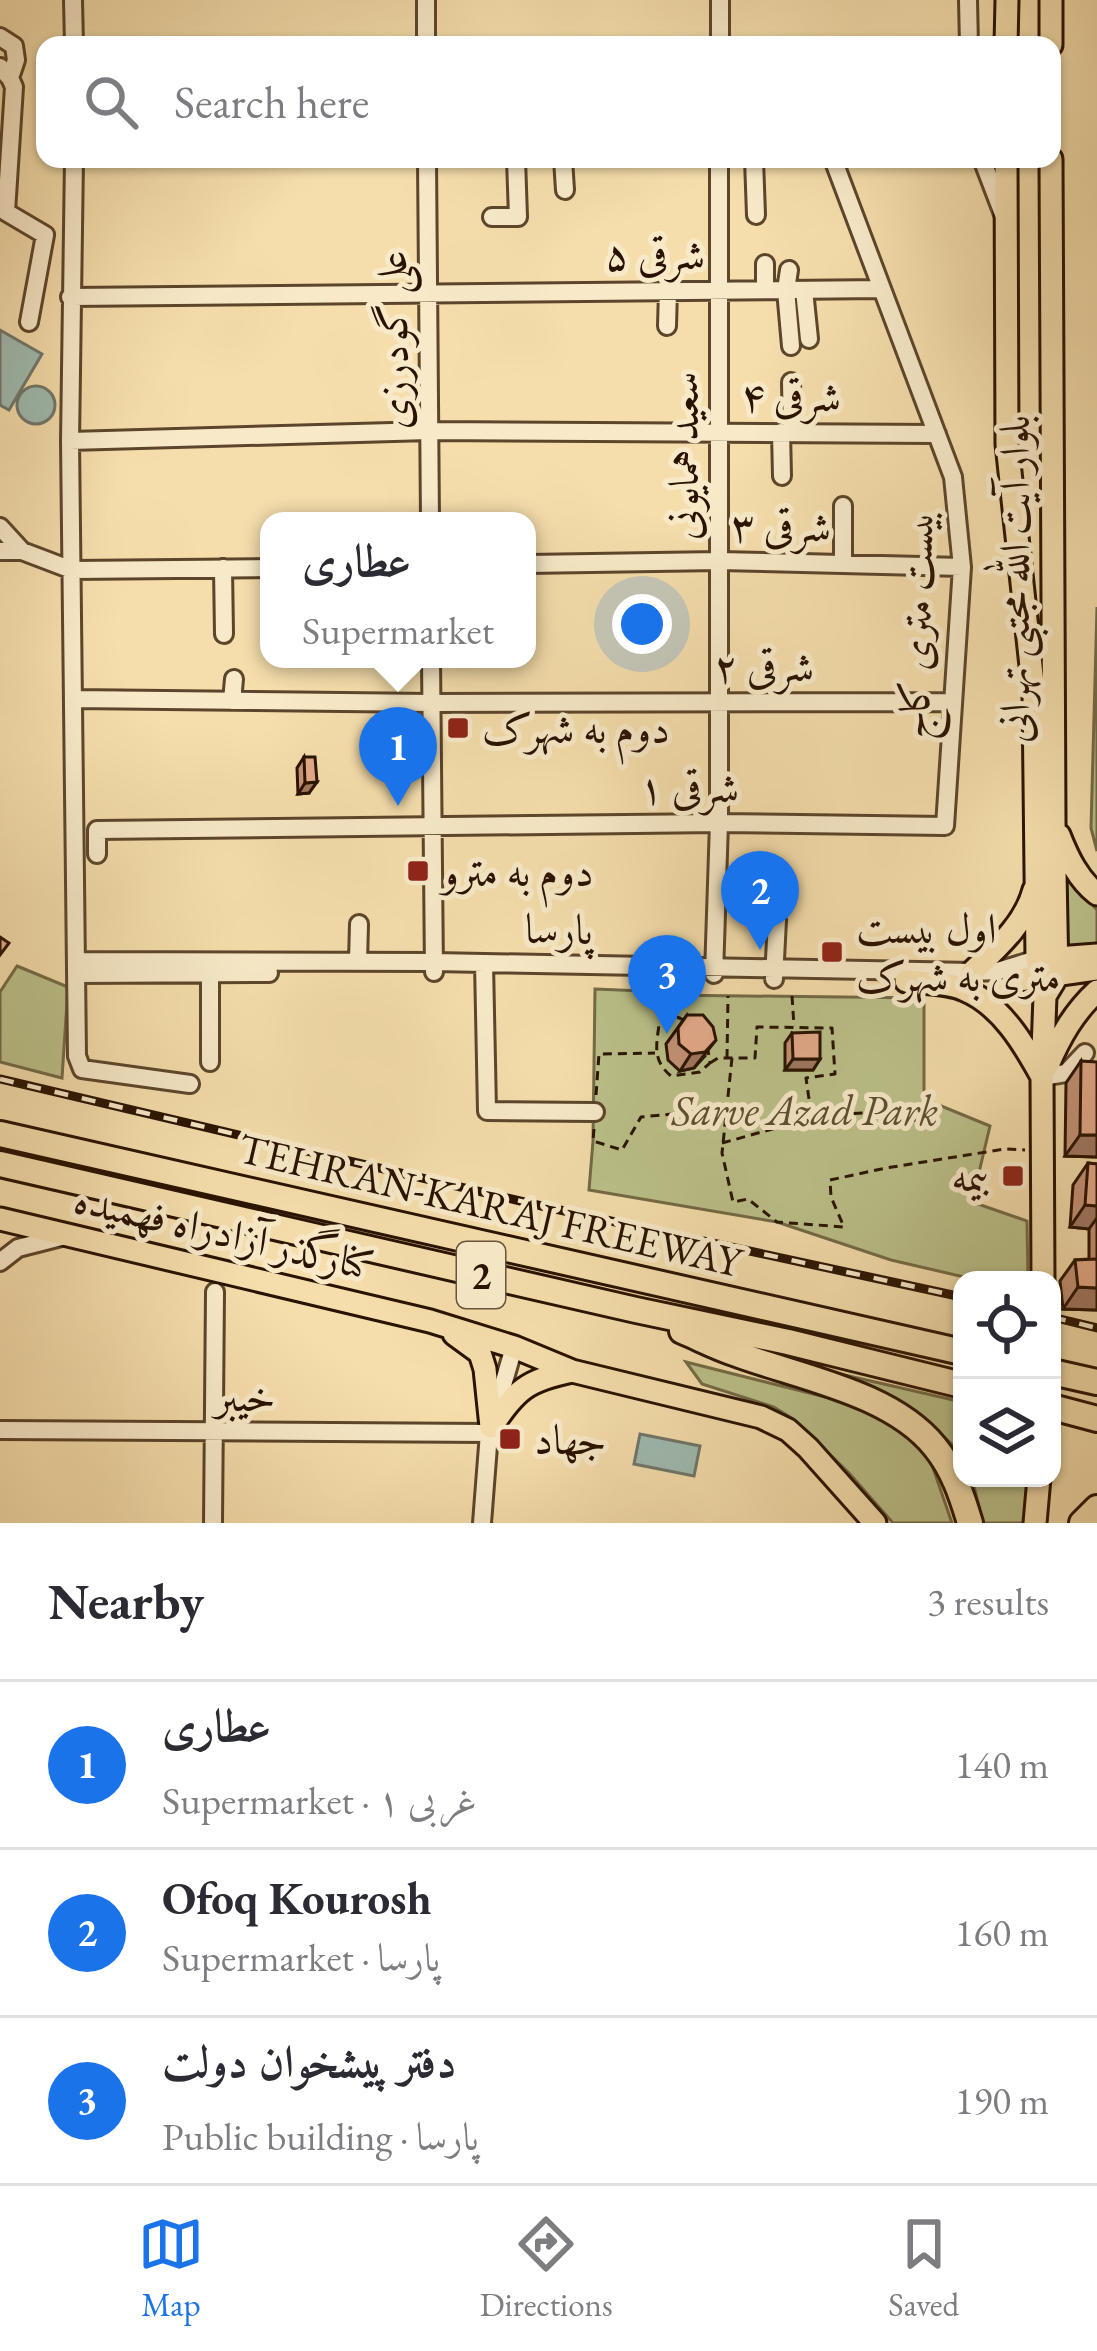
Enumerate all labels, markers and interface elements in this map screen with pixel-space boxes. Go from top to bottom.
search box [36,36,1061,168]
icon: search [78,69,144,135]
text: Search here [174,73,369,131]
street label: ۵ شرقی [605,227,705,283]
street label: علی گودرزی [364,250,425,430]
street label: ۴ شرقی [740,368,842,425]
street label: سعید همایونی [656,372,711,540]
street label: بلوار آیت الله مجتبی تهرانی [982,415,1049,743]
street label: ۳ شرقی [730,498,832,555]
street label: بیست متری کاج [887,510,954,740]
popup [260,512,536,668]
text: عطاری [302,531,411,589]
your location [612,594,672,654]
text: Supermarket [302,605,494,656]
street label: ۲ شرقی [714,639,814,695]
place label: دوم به شهرک [482,701,670,765]
pin: 1 [359,707,437,806]
marker: دوم به شهرک [445,715,471,741]
street label: ۱ شرقی [639,760,739,816]
place label: دوم به مترو [438,844,594,908]
pin: 2 [721,851,799,950]
marker: دوم به مترو [405,858,431,884]
street label: پارسا [525,901,595,960]
place label: اول بیست متری به شهرک [856,901,1061,1004]
pin: 3 [628,935,706,1034]
marker: اول بیست متری به شهرک [819,939,845,965]
park label: Sarve Azad Park [671,1083,938,1138]
street label: TEHRAN-KARAJ FREEWAY [233,1120,749,1290]
place label: بیمه [951,1149,989,1204]
marker: بیمه [1000,1163,1026,1189]
street label: کنارگذر آزادراه فهمیده [69,1169,380,1293]
road number: 2 [457,1242,505,1308]
map controls [953,1271,1061,1487]
button: locate [953,1271,1061,1379]
street label: خیبر [211,1369,275,1424]
button: layers [953,1379,1061,1487]
place label: جهاد [534,1412,606,1467]
marker: جهاد [497,1426,523,1452]
text: Nearby [48,1568,204,1634]
text: 3 results [927,1576,1049,1627]
text: عطاری [162,1696,271,1754]
text: 1 [77,1739,97,1790]
text: 140 m [955,1739,1049,1790]
text: Supermarket · ۱ غربی [162,1775,477,1826]
text: Ofoq Kourosh [162,1869,432,1927]
text: 2 [77,1907,97,1958]
text: 160 m [955,1907,1049,1958]
text: Supermarket · پارسا [162,1932,440,1983]
text: دفتر پیشخوان دولت [162,2032,456,2090]
text: 3 [77,2075,97,2126]
text: 190 m [955,2075,1049,2126]
text: Public building · پارسا [162,2111,479,2162]
tab: Map [138,2211,204,2326]
tab: Directions [480,2211,613,2326]
tab: Saved [888,2211,959,2326]

